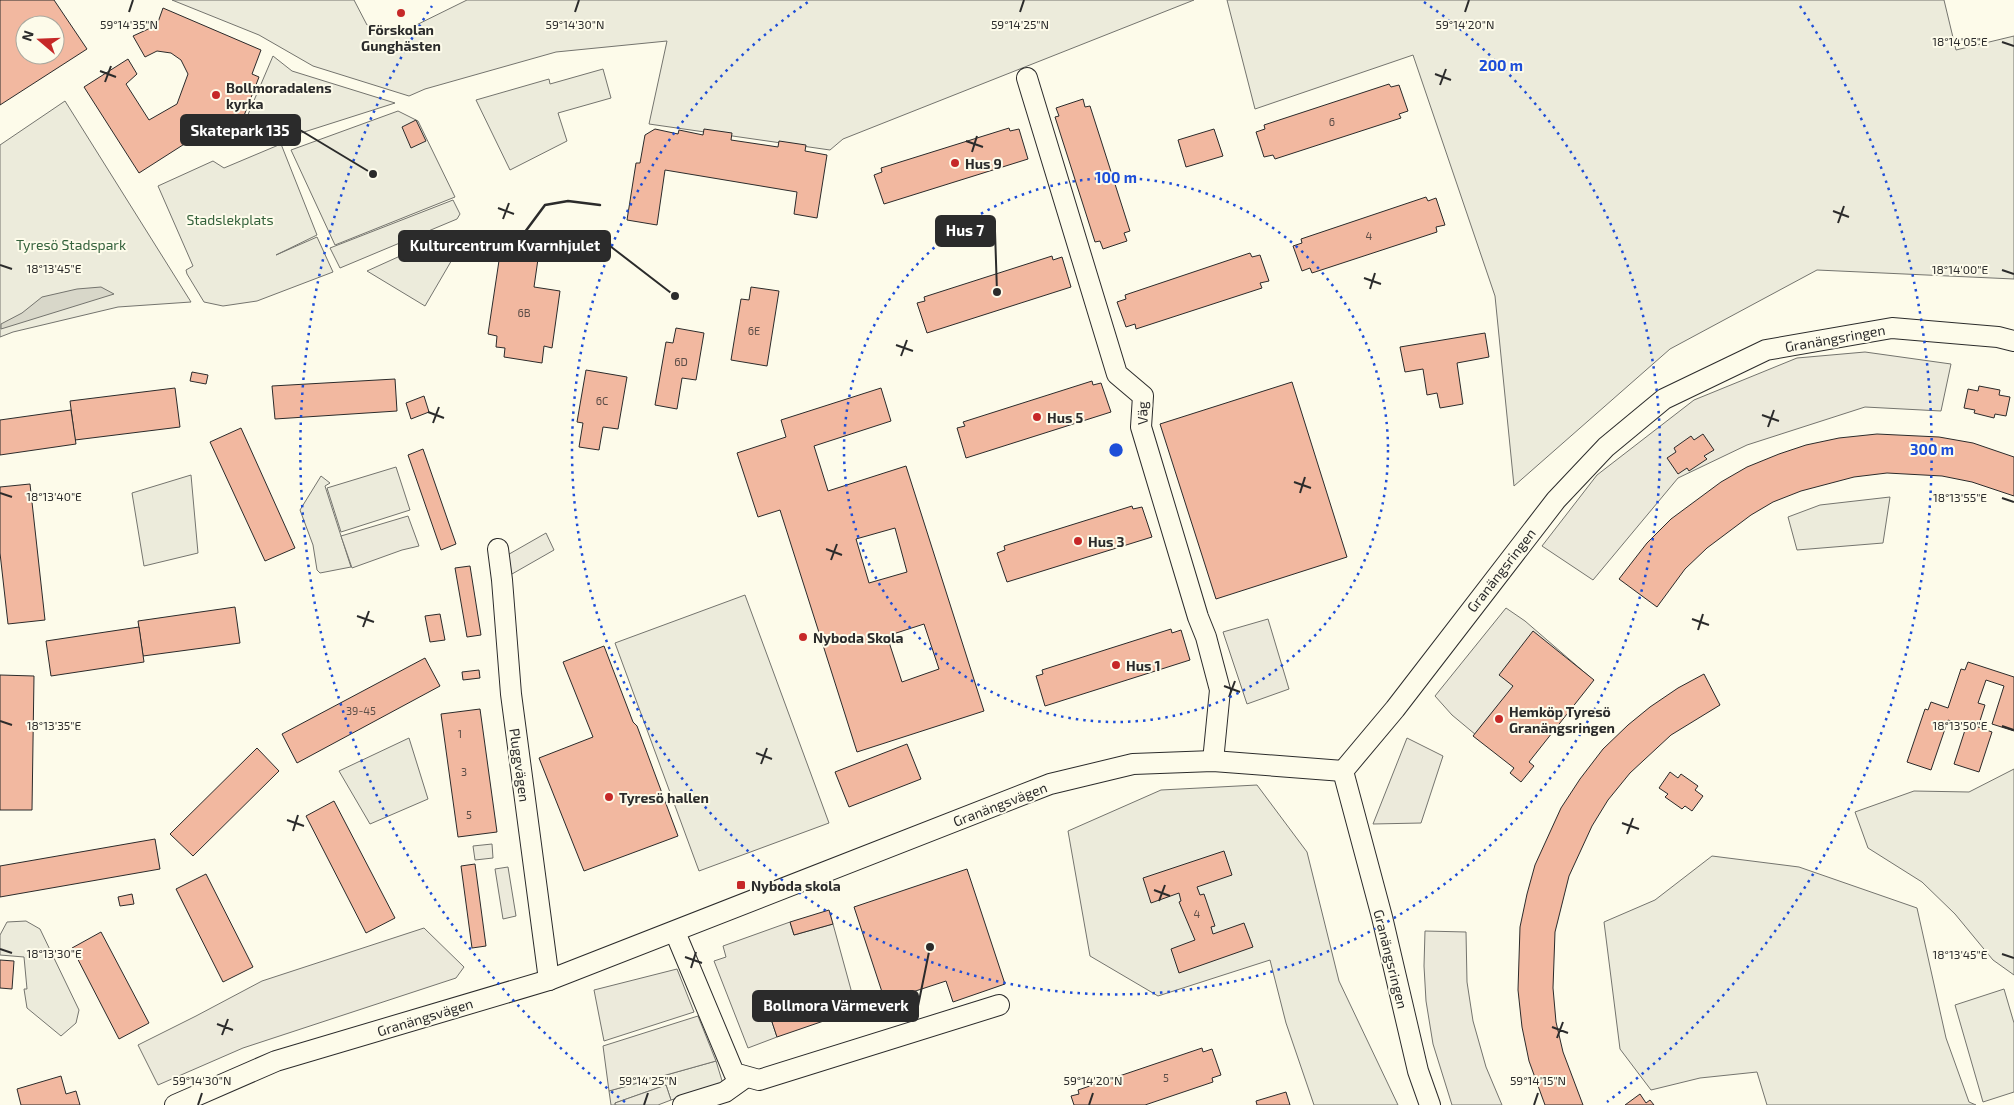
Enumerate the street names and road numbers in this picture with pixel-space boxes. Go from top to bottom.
street label: Granängsringen [1783,321,1887,355]
street label: Väg [1133,401,1151,425]
street label: Granängsringen [1463,525,1539,615]
street label: Pluggvägen [506,727,534,803]
street label: Granängsvägen [951,778,1049,830]
street label: Granängsringen [1370,908,1412,1010]
street label: Granängsvägen [375,994,475,1040]

